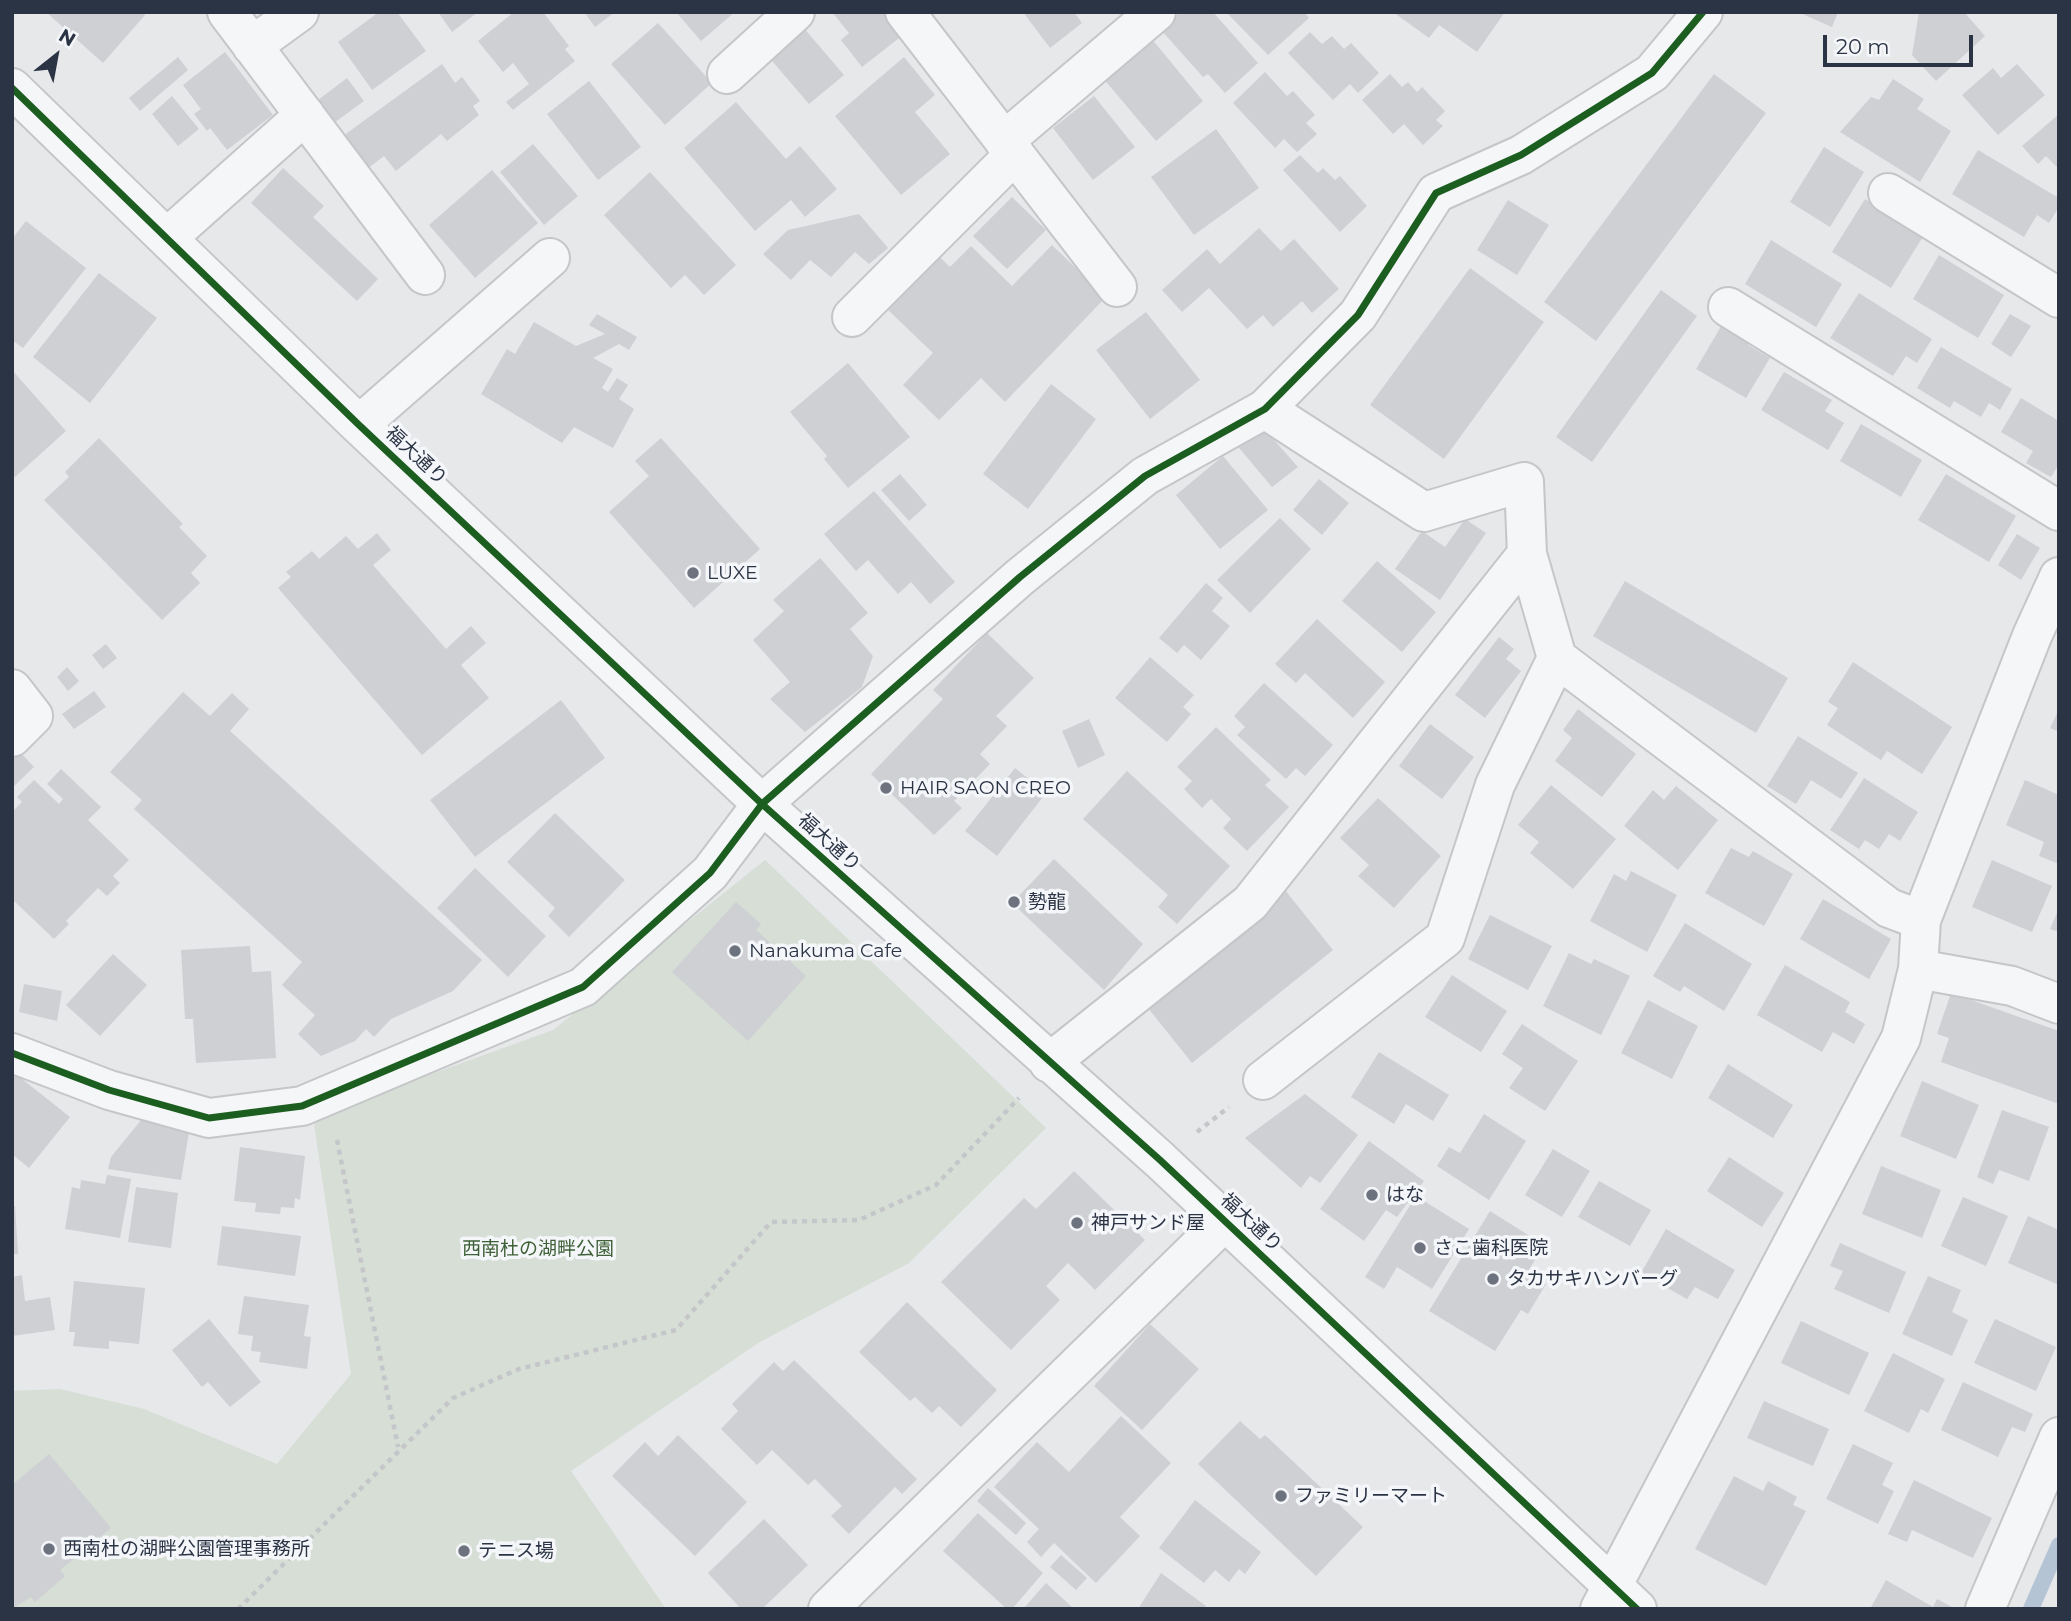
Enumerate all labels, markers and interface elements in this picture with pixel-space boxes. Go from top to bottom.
north arrow [21,21,91,91]
scale bar [1826,21,1976,65]
text: N [55,24,80,51]
text: 20 m [1836,34,1890,59]
street label: 福大通り [380,422,452,490]
place label: LUXE [707,562,758,584]
marker: LUXE [685,565,701,581]
place label: HAIR SAON CREO [900,777,1071,799]
marker: HAIR SAON CREO [878,780,894,796]
street label: 福大通り [793,809,865,877]
place label: 勢龍 [1028,891,1066,913]
marker: 勢龍 [1006,894,1022,910]
place label: Nanakuma Cafe [749,940,902,962]
marker: Nanakuma Cafe [727,943,743,959]
place label: はな [1386,1184,1424,1206]
marker: はな [1364,1187,1380,1203]
street label: 福大通り [1215,1189,1287,1257]
place label: 神戸サンド屋 [1091,1212,1205,1234]
marker: 神戸サンド屋 [1069,1215,1085,1231]
place label: さこ歯科医院 [1434,1237,1548,1259]
park label: 西南杜の湖畔公園 [462,1238,614,1260]
marker: さこ歯科医院 [1412,1240,1428,1256]
place label: タカサキハンバーグ [1507,1268,1678,1290]
marker: タカサキハンバーグ [1485,1271,1501,1287]
place label: ファミリーマート [1295,1485,1447,1507]
marker: ファミリーマート [1273,1488,1289,1504]
place label: 西南杜の湖畔公園管理事務所 [63,1538,310,1560]
place label: テニス場 [478,1540,554,1562]
marker: 西南杜の湖畔公園管理事務所 [41,1541,57,1557]
marker: テニス場 [456,1543,472,1559]

